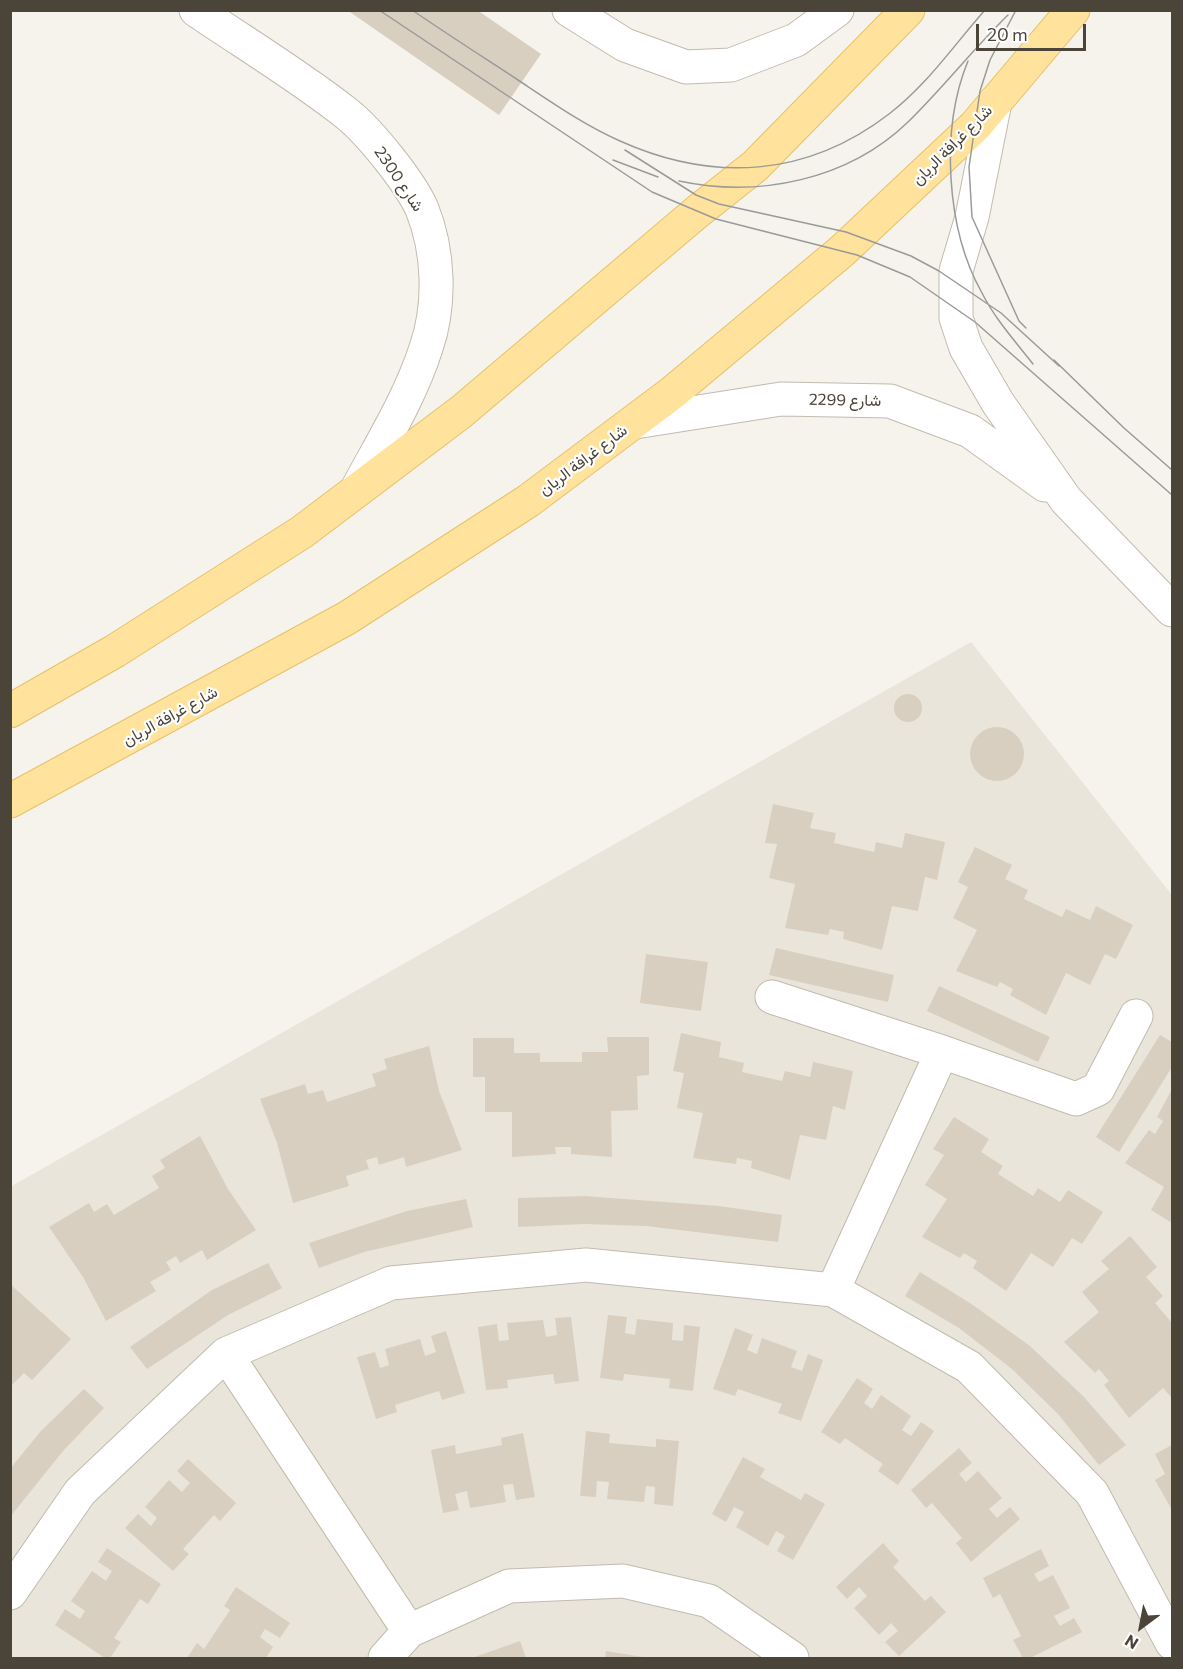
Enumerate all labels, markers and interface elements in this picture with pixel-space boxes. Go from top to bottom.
scale bar [979,12,1088,50]
text: 20 m [987,23,1028,45]
street label: شارع غرافة الريان [908,101,996,189]
street label: شارع 2300 [370,143,428,215]
street label: شارع 2299 [809,390,881,410]
street label: شارع غرافة الريان [535,421,631,499]
street label: شارع غرافة الريان [119,682,221,750]
north arrow [1111,1597,1171,1657]
text: N [1121,1631,1141,1654]

